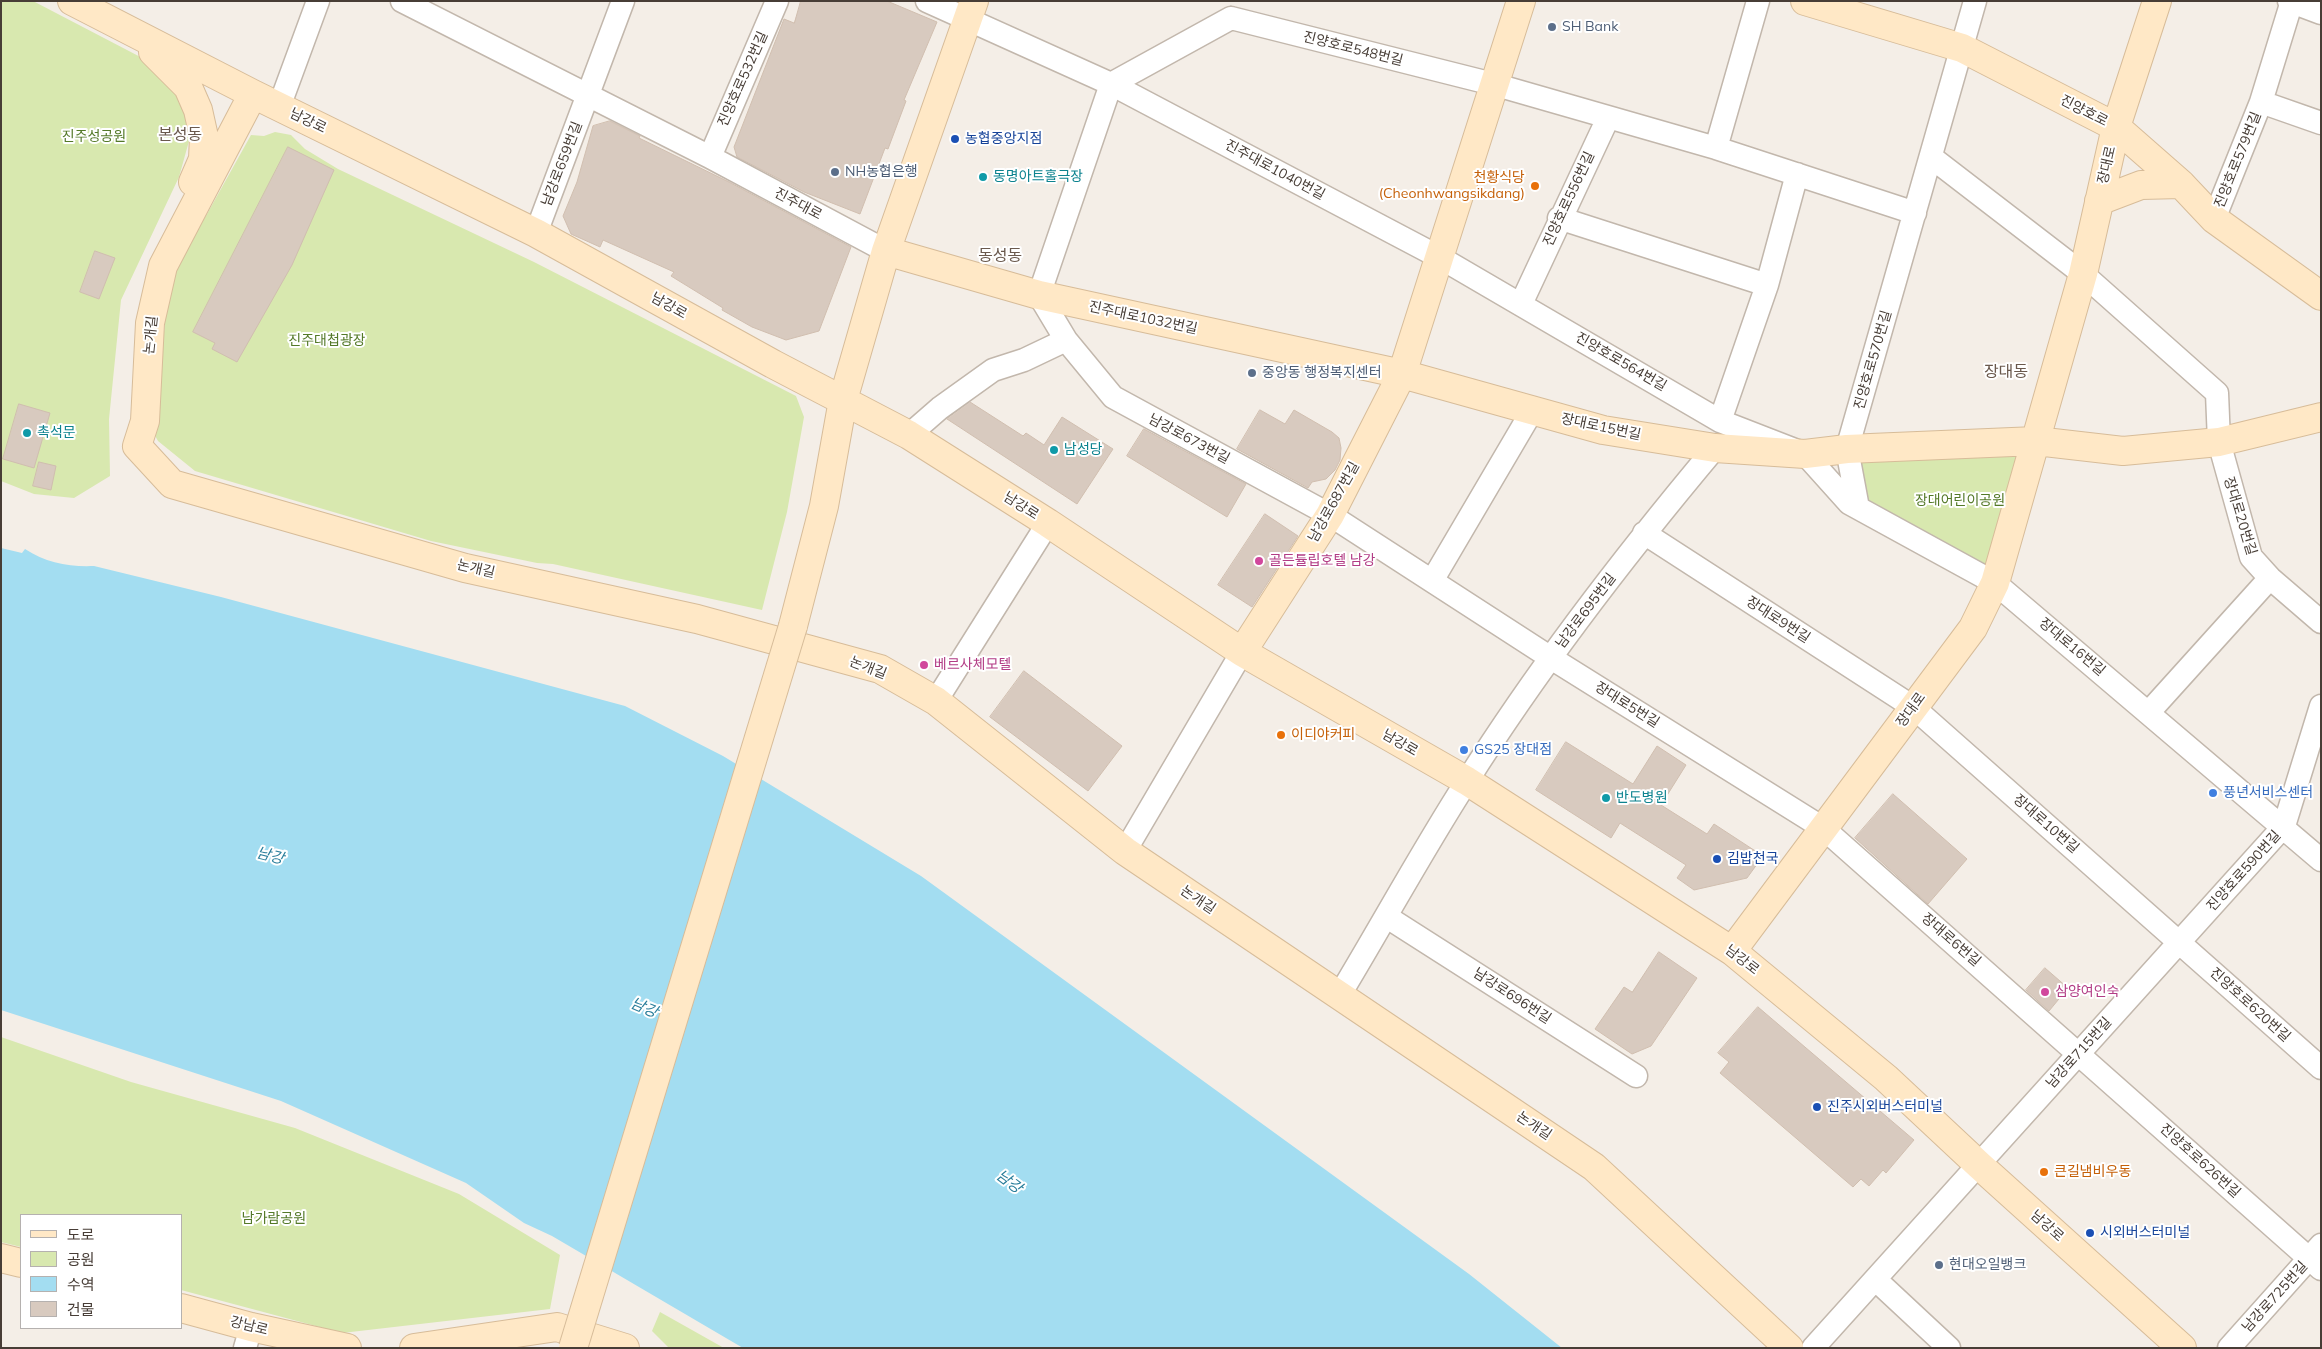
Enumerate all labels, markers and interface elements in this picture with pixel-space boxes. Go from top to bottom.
place label: SH Bank [1562,19,1618,35]
marker: SH Bank [1546,21,1558,33]
street label: 진양호로548번길 [1301,28,1405,70]
street label: 진양호로532번길 [714,29,772,129]
street label: 진양호로 [2057,92,2111,130]
street label: 남강로 [287,105,329,137]
street label: 진양호로579번길 [2211,109,2265,211]
street label: 남강로659번길 [538,119,586,209]
district label: 본성동 [158,125,202,145]
park label: 진주성공원 [62,129,126,145]
place label: 농협중앙지점 [965,131,1042,147]
marker: 농협중앙지점 [949,133,961,145]
street label: 진주대로1040번길 [1222,137,1328,203]
street label: 장대로 [2094,144,2120,186]
street label: 진양호로556번길 [1540,149,1598,249]
place label: NH농협은행 [845,164,918,180]
marker: NH농협은행 [829,166,841,178]
place label: 동명아트홀극장 [993,169,1083,185]
place label: 천황식당 (Cheonhwangsikdang) [1379,170,1525,202]
marker: 동명아트홀극장 [977,171,989,183]
marker: 천황식당 (Cheonhwangsikdang) [1529,180,1541,192]
street label: 진주대로 [771,184,825,224]
district label: 동성동 [978,246,1022,266]
street label: 남강로 [648,289,690,323]
street label: 진주대로1032번길 [1087,298,1199,338]
street label: 진양호로570번길 [1851,308,1895,412]
street label: 논개길 [141,315,161,355]
street label: 진양호로564번길 [1572,329,1670,395]
park label: 진주대첩광장 [288,333,366,349]
district label: 장대동 [1984,362,2028,382]
place label: 중앙동 행정복지센터 [1262,365,1382,381]
marker: 중앙동 행정복지센터 [1246,367,1258,379]
street label: 장대로15번길 [1560,410,1642,444]
street label: 남강로673번길 [1146,411,1232,467]
place label: 촉석문 [37,425,76,441]
marker: 촉석문 [21,427,33,439]
place label: 남성당 [1064,442,1103,458]
marker: 남성당 [1048,444,1060,456]
street label: 남강로687번길 [1305,459,1363,545]
street label: 장대로20번길 [2220,475,2260,557]
street label: 남강로 [1000,489,1042,523]
park label: 장대어린이공원 [1915,493,2005,509]
place label: 골든튤립호텔 남강 [1269,553,1376,569]
marker: 골든튤립호텔 남강 [1253,555,1265,567]
street label: 논개길 [455,556,497,582]
street label: 남강로695번길 [1552,570,1620,652]
street label: 장대로9번길 [1743,593,1813,647]
street label: 장대로16번길 [2035,614,2109,680]
street label: 논개길 [847,653,889,683]
place label: 베르사체모텔 [934,657,1011,673]
marker: 베르사체모텔 [918,659,930,671]
street label: 장대로5번길 [1592,679,1662,731]
street label: 장대로 [1893,689,1929,731]
street label: 남강로 [1379,726,1421,760]
place label: 이디야커피 [1291,727,1355,743]
marker: 이디야커피 [1275,729,1287,741]
place label: GS25 장대점 [1474,742,1552,758]
marker: GS25 장대점 [1458,744,1470,756]
place label: 풍년서비스센터 [2223,785,2313,801]
marker: 풍년서비스센터 [2207,787,2219,799]
place label: 반도병원 [1616,790,1668,806]
street label: 장대로10번길 [2010,791,2082,857]
marker: 반도병원 [1600,792,1612,804]
street label: 진양호로590번길 [2203,827,2285,915]
water label: 남강 [254,844,286,868]
place label: 김밥천국 [1727,851,1779,867]
marker: 김밥천국 [1711,853,1723,865]
street label: 논개길 [1177,882,1219,918]
street label: 장대로6번길 [1918,910,1984,970]
street label: 남강로 [1722,941,1762,979]
street label: 진양호로620번길 [2206,964,2294,1046]
street label: 남강로696번길 [1470,965,1554,1027]
place label: 삼양여인숙 [2055,984,2119,1000]
marker: 삼양여인숙 [2039,986,2051,998]
water label: 남강 [628,994,660,1022]
street label: 남강로715번길 [2043,1014,2115,1092]
place label: 진주시외버스터미널 [1827,1099,1943,1115]
marker: 진주시외버스터미널 [1811,1101,1823,1113]
street label: 논개길 [1513,1108,1555,1144]
street label: 진양호로626번길 [2156,1120,2244,1202]
place label: 큰길냄비우동 [2054,1164,2131,1180]
marker: 큰길냄비우동 [2038,1166,2050,1178]
water label: 남강 [993,1167,1025,1197]
street label: 남강로 [2027,1207,2067,1245]
park label: 남가람공원 [242,1211,306,1227]
legend [20,1214,182,1329]
text: 도로 [67,1225,95,1244]
place label: 시외버스터미널 [2100,1225,2190,1241]
marker: 시외버스터미널 [2084,1227,2096,1239]
text: 공원 [67,1250,95,1269]
place label: 현대오일뱅크 [1949,1257,2026,1273]
street label: 남강로725번길 [2239,1258,2311,1336]
marker: 현대오일뱅크 [1933,1259,1945,1271]
text: 수역 [67,1275,95,1294]
text: 건물 [67,1300,95,1319]
street label: 강남로 [228,1313,270,1339]

